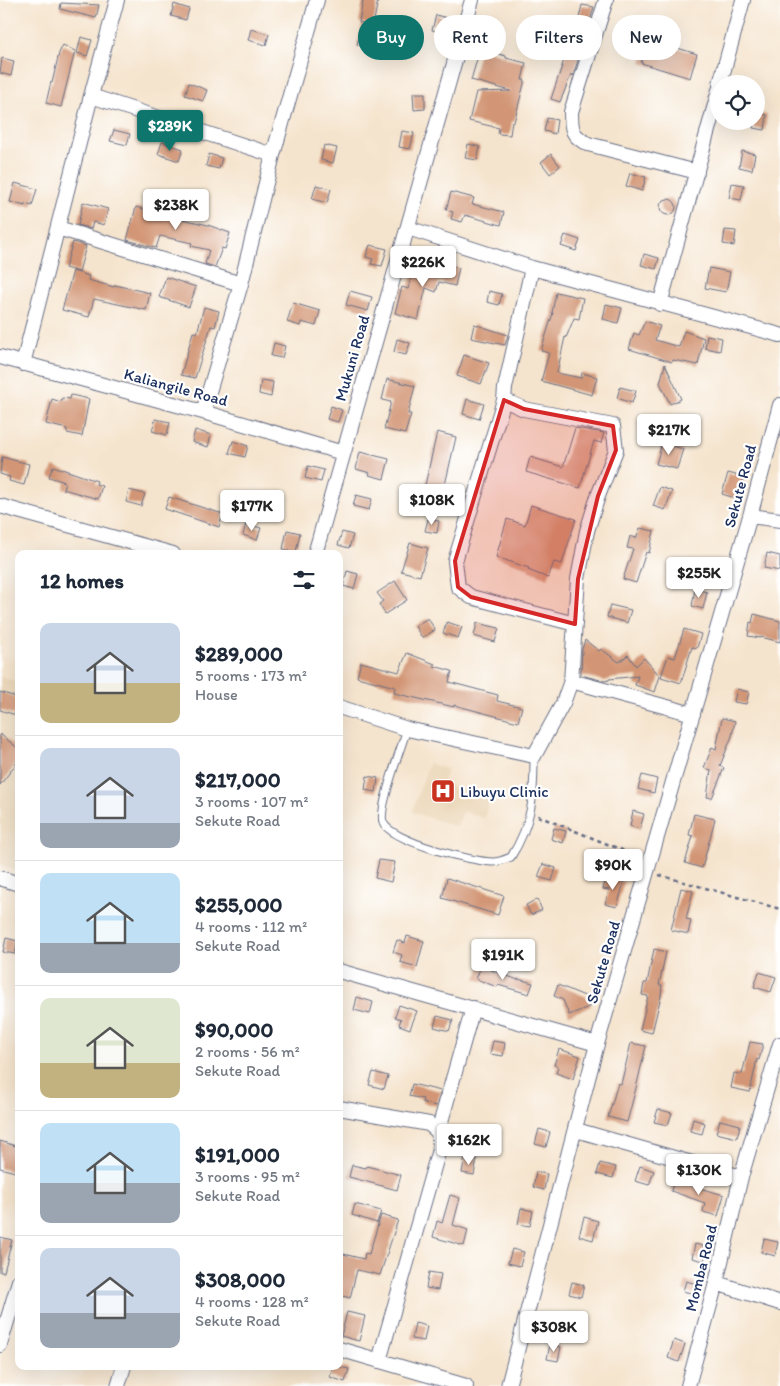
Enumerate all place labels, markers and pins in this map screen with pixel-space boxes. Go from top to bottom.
pin: $289K [135,110,205,152]
pin: $238K [141,188,211,231]
pin: $226K [388,246,458,288]
pin: $217K [634,414,704,456]
pin: $108K [397,484,467,526]
pin: $177K [217,490,287,532]
pin: $255K [664,556,734,599]
hospital icon: Libuyu Clinic [430,778,456,804]
place label: Libuyu Clinic [460,782,549,801]
pin: $90K [583,848,643,891]
pin: $191K [468,938,538,981]
pin: $162K [434,1124,504,1166]
pin: $130K [664,1154,734,1196]
pin: $308K [519,1310,589,1353]

